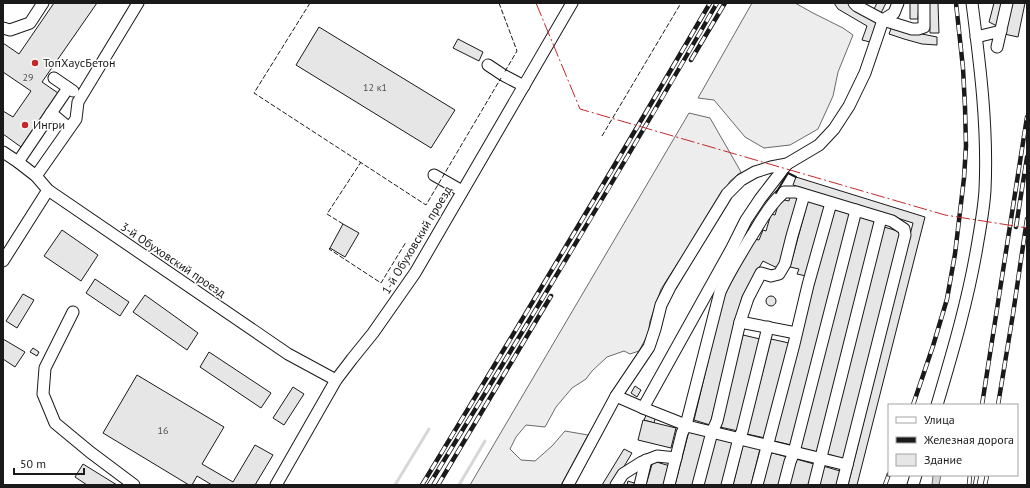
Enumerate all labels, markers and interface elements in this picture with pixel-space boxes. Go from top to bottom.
place label: ТопХаусБетон [43,55,115,70]
marker: ТопХаусБетон [30,58,40,68]
house number: 29 [23,71,33,84]
house number: 12 к1 [363,81,387,94]
place label: Ингри [33,117,65,132]
marker: Ингри [20,120,30,130]
street label: 1-й Обуховский проезд [378,182,455,297]
street label: 3-й Обуховский проезд [118,219,229,301]
legend [888,404,1018,476]
text: Улица [924,412,955,427]
house number: 16 [158,424,168,437]
text: Железная дорога [923,432,1014,447]
scale bar [14,450,84,476]
text: Здание [924,452,962,467]
text: 50 m [20,456,46,471]

